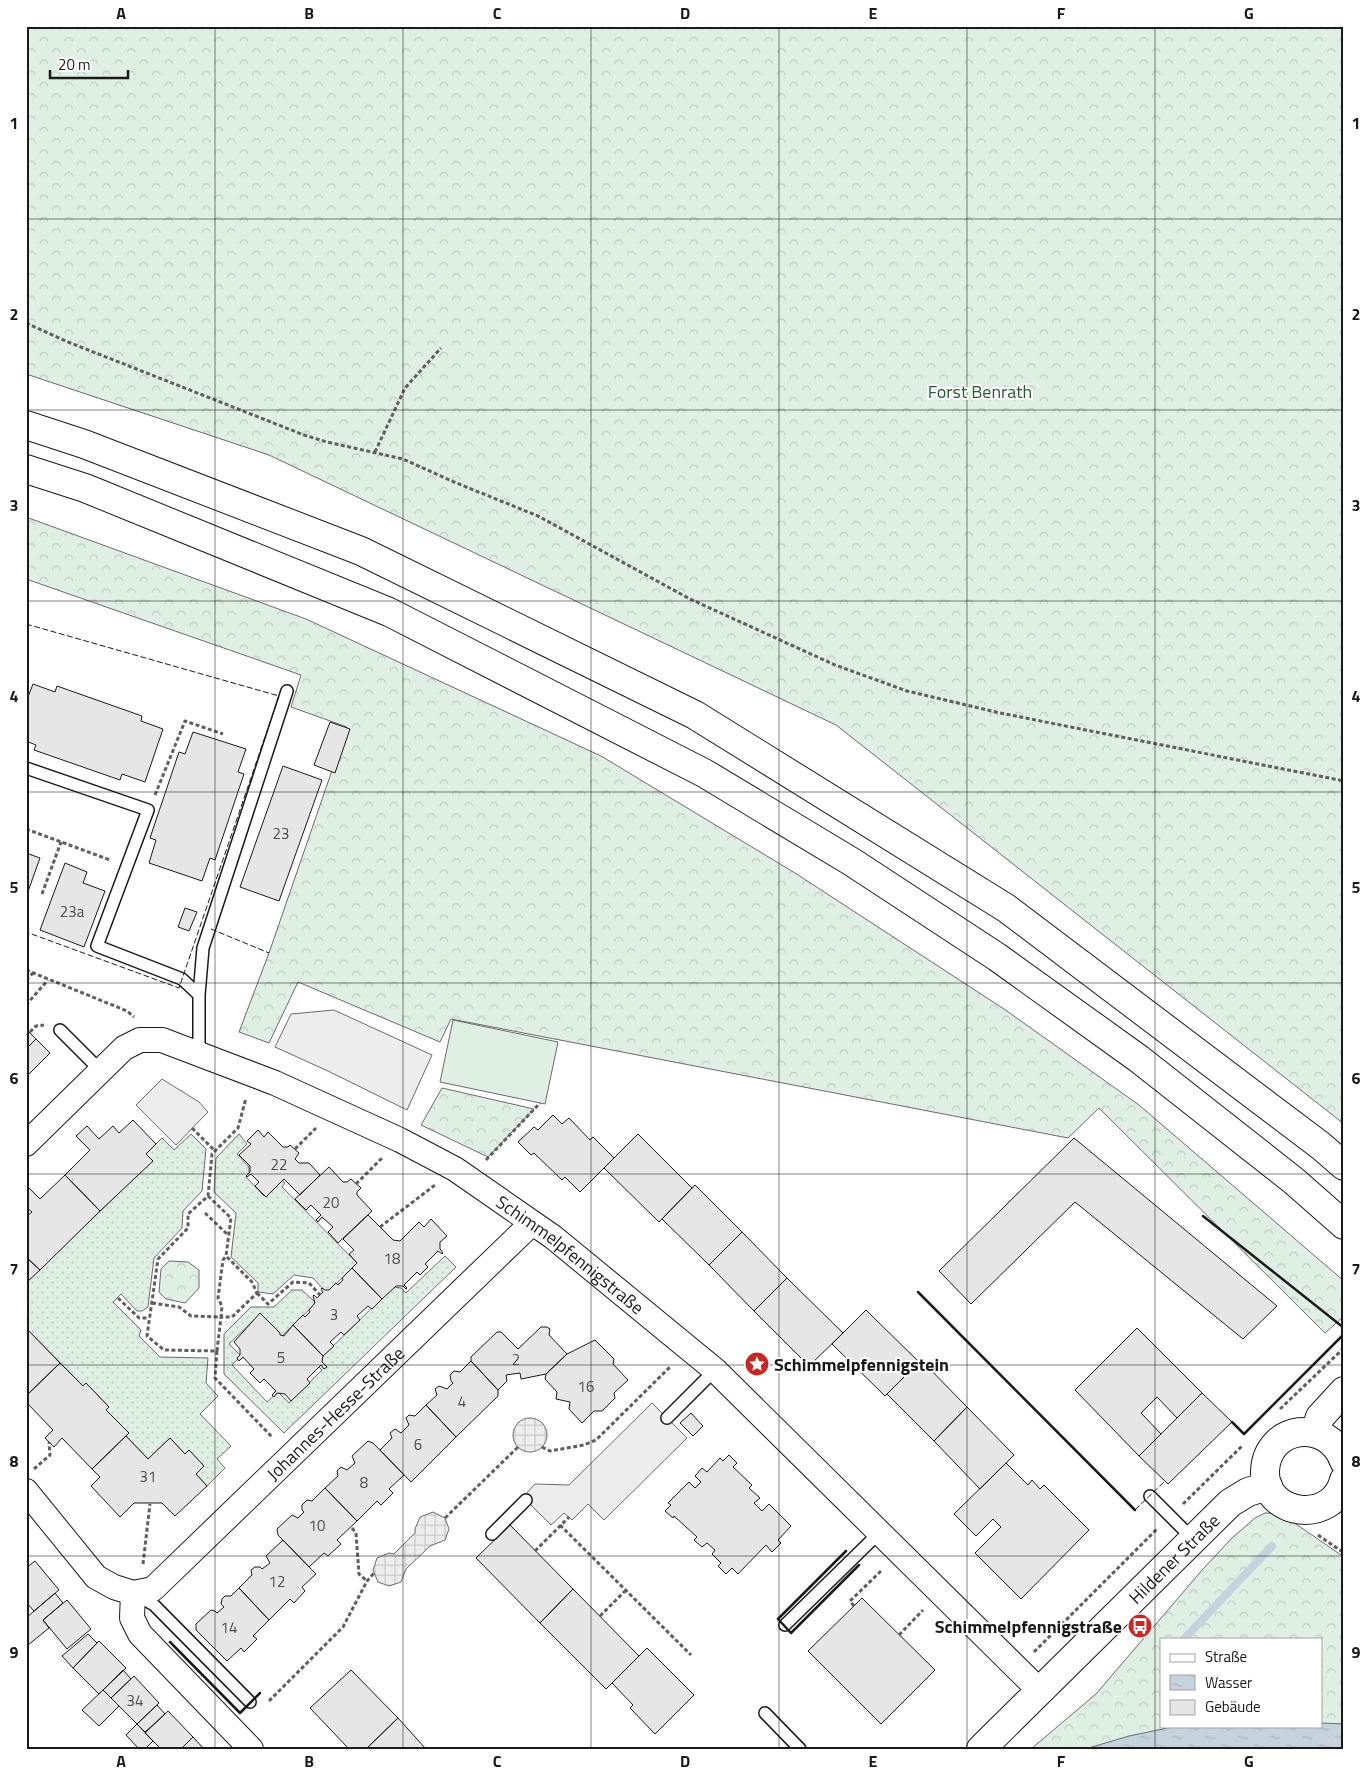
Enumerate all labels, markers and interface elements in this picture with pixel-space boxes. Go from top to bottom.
text: A [116,1,126,25]
text: B [304,1,314,25]
text: C [493,1,502,25]
text: D [680,1,690,25]
text: E [869,1,878,25]
text: F [1057,1,1066,25]
text: G [1244,1,1254,25]
scale bar [50,48,128,80]
text: 20 m [58,53,91,76]
text: 1 [10,111,18,135]
text: 1 [1352,111,1360,135]
text: 2 [10,302,18,326]
text: 2 [1352,302,1360,326]
park label: Forst Benrath [928,378,1032,405]
text: 3 [10,493,18,517]
text: 3 [1352,493,1360,517]
text: 4 [10,684,19,708]
text: 4 [1352,684,1361,708]
house number: 23 [273,822,289,845]
text: 5 [10,875,19,899]
text: 5 [1352,875,1361,899]
house number: 23a [60,900,85,923]
text: 6 [10,1066,19,1090]
text: 6 [1352,1066,1361,1090]
house number: 22 [271,1153,287,1176]
street label: Schimmelpfennigstraße [491,1188,650,1320]
house number: 20 [323,1191,339,1214]
house number: 18 [384,1247,400,1270]
text: 7 [10,1257,18,1281]
text: 7 [1352,1257,1360,1281]
house number: 3 [330,1303,338,1326]
street label: Johannes-Hesse-Straße [260,1340,410,1486]
house number: 5 [277,1346,285,1369]
house number: 2 [512,1348,520,1371]
place icon: Schimmelpfennigstein [744,1351,770,1377]
place label: Schimmelpfennigstein [774,1351,949,1378]
house number: 16 [578,1375,594,1398]
house number: 4 [458,1390,466,1413]
house number: 6 [414,1433,422,1456]
text: 8 [10,1449,19,1473]
text: 8 [1352,1449,1361,1473]
house number: 31 [140,1465,156,1488]
house number: 8 [360,1471,368,1494]
street label: Hildener Straße [1122,1507,1225,1610]
house number: 10 [309,1514,325,1537]
house number: 12 [269,1570,285,1593]
place label: Schimmelpfennigstraße [935,1613,1122,1640]
bus stop icon: Schimmelpfennigstraße [1127,1613,1153,1639]
house number: 14 [221,1616,237,1639]
legend [1160,1638,1322,1728]
text: 9 [10,1640,19,1664]
text: 9 [1352,1640,1361,1664]
text: Straße [1205,1645,1247,1668]
text: Wasser [1205,1671,1252,1694]
house number: 34 [127,1689,143,1712]
text: Gebäude [1205,1695,1261,1718]
text: A [116,1749,126,1773]
text: B [304,1749,314,1773]
text: C [493,1749,502,1773]
text: D [680,1749,690,1773]
text: E [869,1749,878,1773]
text: F [1057,1749,1066,1773]
text: G [1244,1749,1254,1773]

